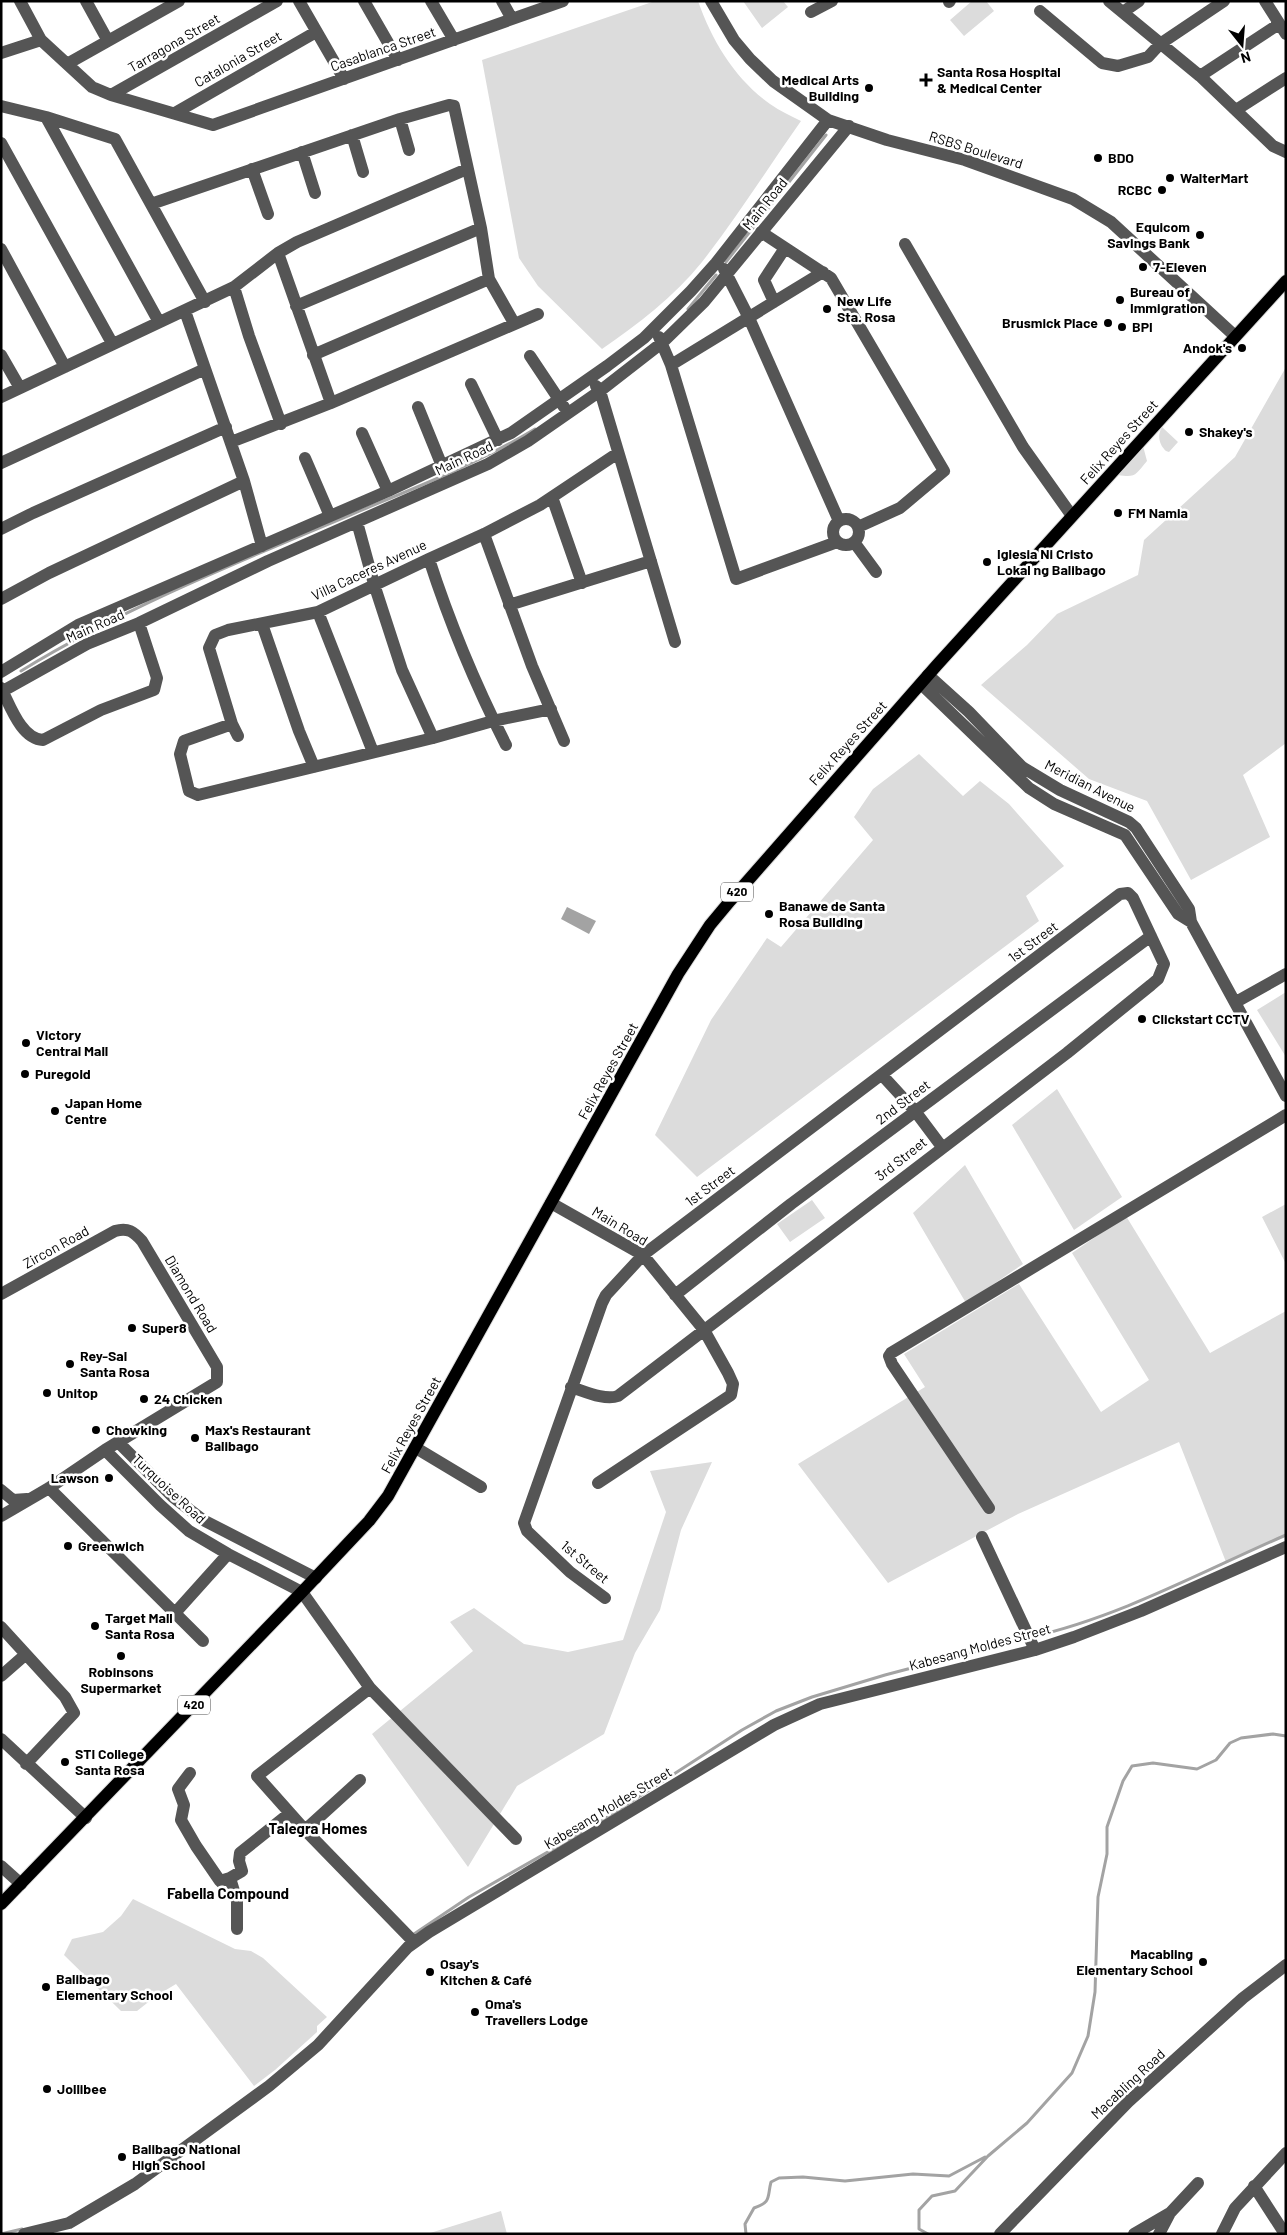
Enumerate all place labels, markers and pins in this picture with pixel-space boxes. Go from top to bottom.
place label: Santa Rosa Hospital & Medical Center [937,63,1061,96]
place label: Medical Arts Building [782,71,859,104]
marker: Santa Rosa Hospital & Medical Center [919,73,933,87]
marker: Medical Arts Building [863,82,875,94]
place label: BDO [1108,149,1134,166]
marker: BDO [1092,152,1104,164]
place label: WalterMart [1180,169,1249,186]
marker: WalterMart [1164,172,1176,184]
place label: RCBC [1118,181,1152,198]
marker: RCBC [1156,184,1168,196]
place label: Equicom Savings Bank [1107,218,1191,251]
marker: Equicom Savings Bank [1194,229,1206,241]
place label: 7-Eleven [1153,258,1207,275]
marker: 7-Eleven [1137,261,1149,273]
place label: Bureau of Immigration [1130,283,1205,316]
place label: New Life Sta. Rosa [837,292,895,325]
marker: Bureau of Immigration [1114,294,1126,306]
marker: New Life Sta. Rosa [821,303,833,315]
place label: Brusmick Place [1002,314,1098,331]
marker: Brusmick Place [1102,317,1114,329]
place label: BPI [1132,318,1153,335]
marker: BPI [1116,321,1128,333]
place label: Andok's [1183,339,1232,356]
marker: Andok's [1236,342,1248,354]
place label: Shakey's [1199,423,1253,440]
marker: Shakey's [1183,426,1195,438]
place label: FM Namia [1128,504,1188,521]
marker: FM Namia [1112,507,1124,519]
place label: Iglesia Ni Cristo Lokal ng Balibago [997,545,1106,578]
marker: Iglesia Ni Cristo Lokal ng Balibago [981,556,993,568]
place label: Banawe de Santa Rosa Building [779,897,885,930]
marker: Banawe de Santa Rosa Building [763,908,775,920]
place label: Clickstart CCTV [1152,1010,1250,1027]
marker: Clickstart CCTV [1136,1013,1148,1025]
place label: Victory Central Mall [36,1026,108,1059]
marker: Victory Central Mall [20,1037,32,1049]
place label: Puregold [35,1065,91,1082]
marker: Puregold [19,1068,31,1080]
place label: Japan Home Centre [65,1094,143,1127]
marker: Japan Home Centre [49,1105,61,1117]
place label: Super8 [142,1319,187,1336]
marker: Super8 [126,1322,138,1334]
place label: Rey-Sal Santa Rosa [80,1347,150,1380]
marker: Rey-Sal Santa Rosa [64,1358,76,1370]
place label: Unitop [57,1384,98,1401]
marker: Unitop [41,1387,53,1399]
place label: 24 Chicken [154,1390,223,1407]
marker: 24 Chicken [138,1393,150,1405]
place label: Chowking [106,1421,167,1438]
place label: Max's Restaurant Balibago [205,1421,311,1454]
marker: Chowking [90,1424,102,1436]
marker: Max's Restaurant Balibago [189,1432,201,1444]
place label: Lawson [51,1469,99,1486]
marker: Lawson [103,1472,115,1484]
place label: Greenwich [78,1537,144,1554]
marker: Greenwich [62,1540,74,1552]
place label: Target Mall Santa Rosa [105,1609,175,1642]
marker: Target Mall Santa Rosa [89,1620,101,1632]
marker: Robinsons Supermarket [115,1650,127,1662]
place label: Robinsons Supermarket [81,1663,161,1696]
place label: STI College Santa Rosa [75,1745,145,1778]
marker: STI College Santa Rosa [59,1756,71,1768]
place label: Macabling Elementary School [1076,1945,1193,1978]
place label: Osay's Kitchen & Café [440,1955,532,1988]
marker: Macabling Elementary School [1197,1956,1209,1968]
marker: Osay's Kitchen & Café [424,1966,436,1978]
place label: Balibago Elementary School [56,1970,173,2003]
marker: Balibago Elementary School [40,1981,52,1993]
place label: Oma's Travellers Lodge [485,1995,588,2028]
marker: Oma's Travellers Lodge [469,2006,481,2018]
place label: Jollibee [57,2080,107,2097]
marker: Jollibee [41,2083,53,2095]
place label: Balibago National High School [132,2140,240,2173]
marker: Balibago National High School [116,2151,128,2163]

